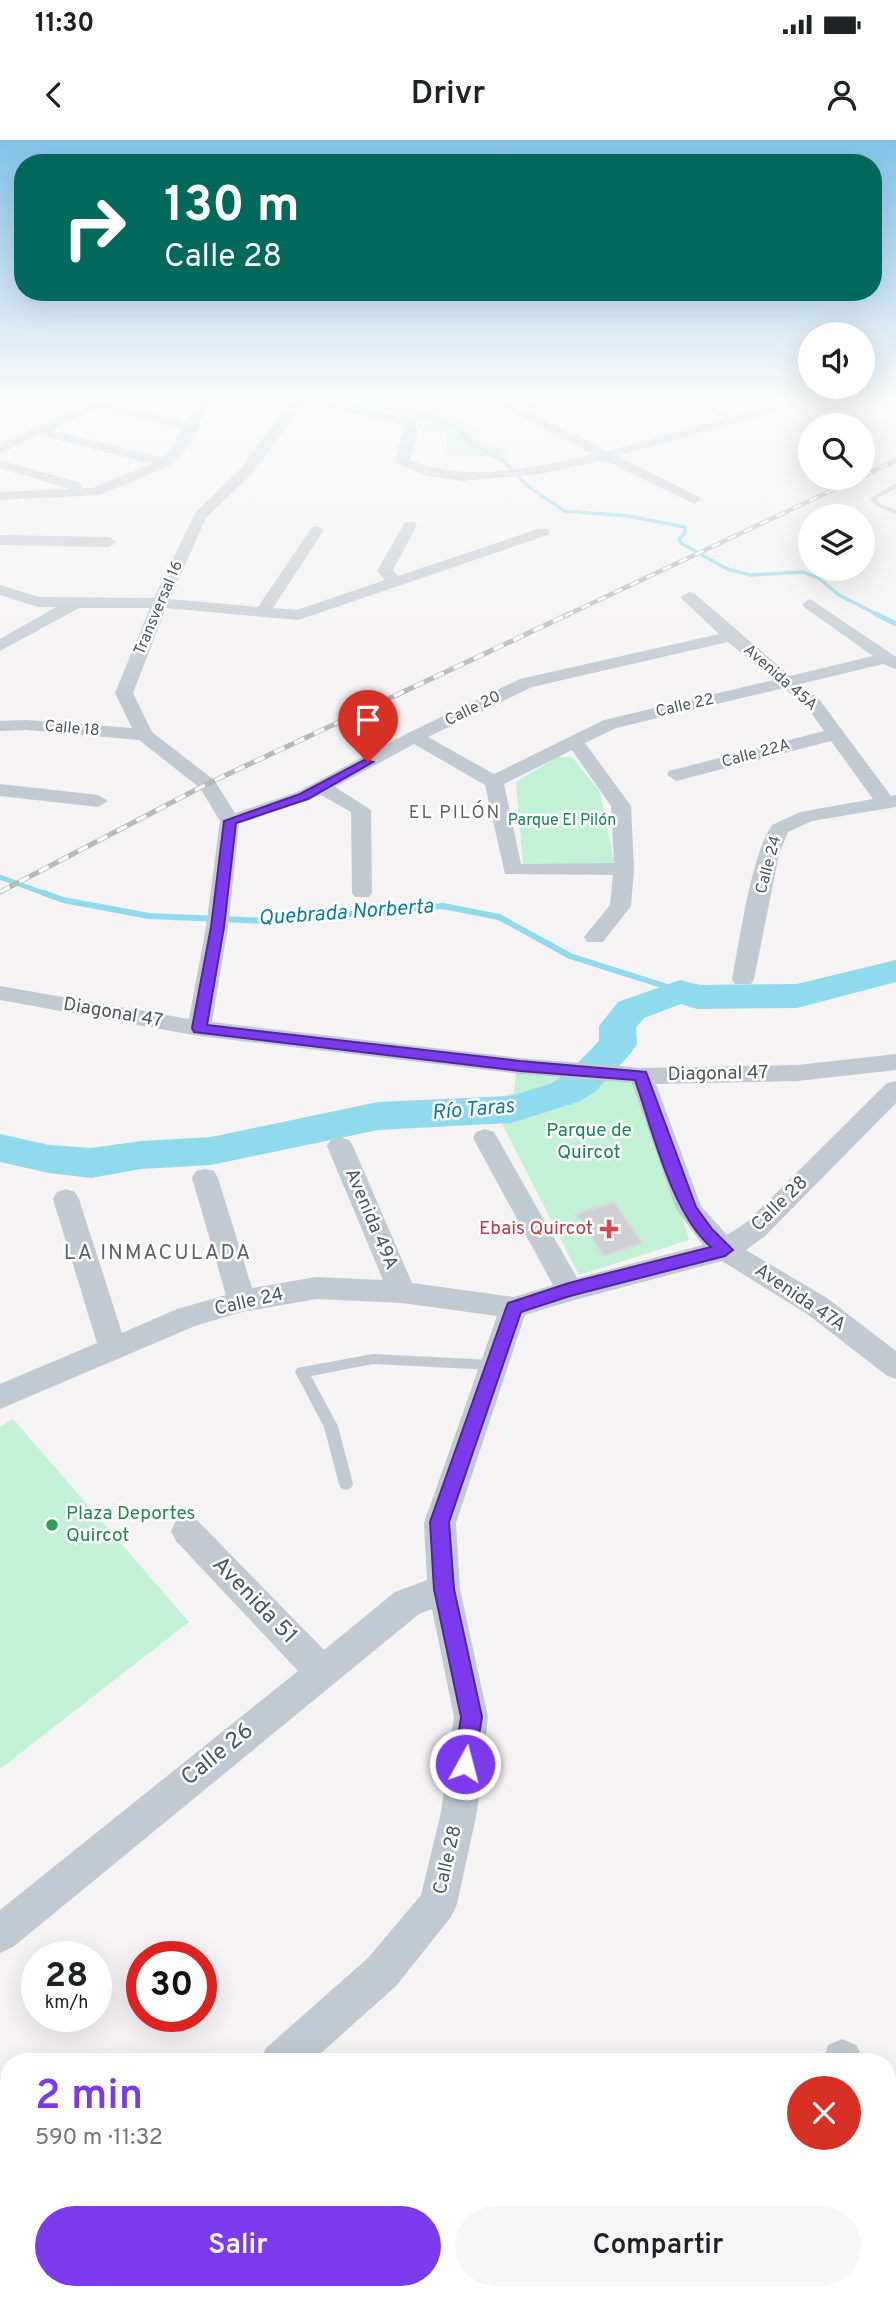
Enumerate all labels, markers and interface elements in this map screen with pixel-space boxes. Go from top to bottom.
text: 11:30 [35,8,94,41]
text: Drivr [411,75,485,115]
icon: back [35,76,73,114]
icon: person [823,76,861,114]
text: 130 m [164,177,300,239]
icon: right [49,182,140,273]
text: Calle 28 [164,238,282,278]
map controls [798,322,875,581]
button: sound [798,322,875,399]
button: search [798,413,875,490]
button: layers [798,504,875,581]
street label: Transversal 16 [130,558,188,658]
street label: Avenida 45A [739,640,821,716]
street label: Calle 20 [442,687,504,731]
pin [338,690,398,762]
street label: Calle 22 [654,690,716,722]
icon: arrive [349,701,387,739]
street label: Calle 18 [44,717,100,741]
street label: Calle 22A [720,735,793,773]
district label: EL PILÓN [409,800,501,825]
park label: Parque El Pilón [508,811,616,831]
street label: Calle 24 [752,834,786,896]
water label: Quebrada Norberta [258,893,435,933]
street label: Diagonal 47 [61,992,165,1034]
street label: Diagonal 47 [667,1061,769,1087]
water label: Río Taras [431,1093,516,1127]
park label: Parque de Quircot [546,1119,632,1165]
street label: Avenida 49A [339,1165,403,1273]
street label: Calle 28 [746,1171,814,1237]
place label: Ebais Quircot [479,1217,593,1241]
marker: Ebais Quircot [599,1219,619,1239]
district label: LA INMACULADA [64,1240,252,1267]
street label: Avenida 47A [750,1259,850,1337]
street label: Calle 24 [212,1282,286,1322]
place label: Plaza Deportes Quircot [66,1502,195,1548]
marker: Plaza Deportes Quircot [44,1517,60,1533]
street label: Avenida 51 [205,1551,303,1651]
street label: Calle 26 [176,1717,260,1793]
position arrow [428,1727,502,1801]
street label: Calle 28 [428,1823,468,1897]
speed limit sign: 30 [126,1941,217,2032]
text: 28 [45,1955,88,1999]
text: km/h [45,1992,88,2015]
text: 2 min [35,2071,143,2124]
button: close [787,2076,861,2150]
text: 590 m · 11:32 [35,2124,163,2153]
button: Salir [35,2206,441,2286]
button: Compartir [455,2206,861,2286]

